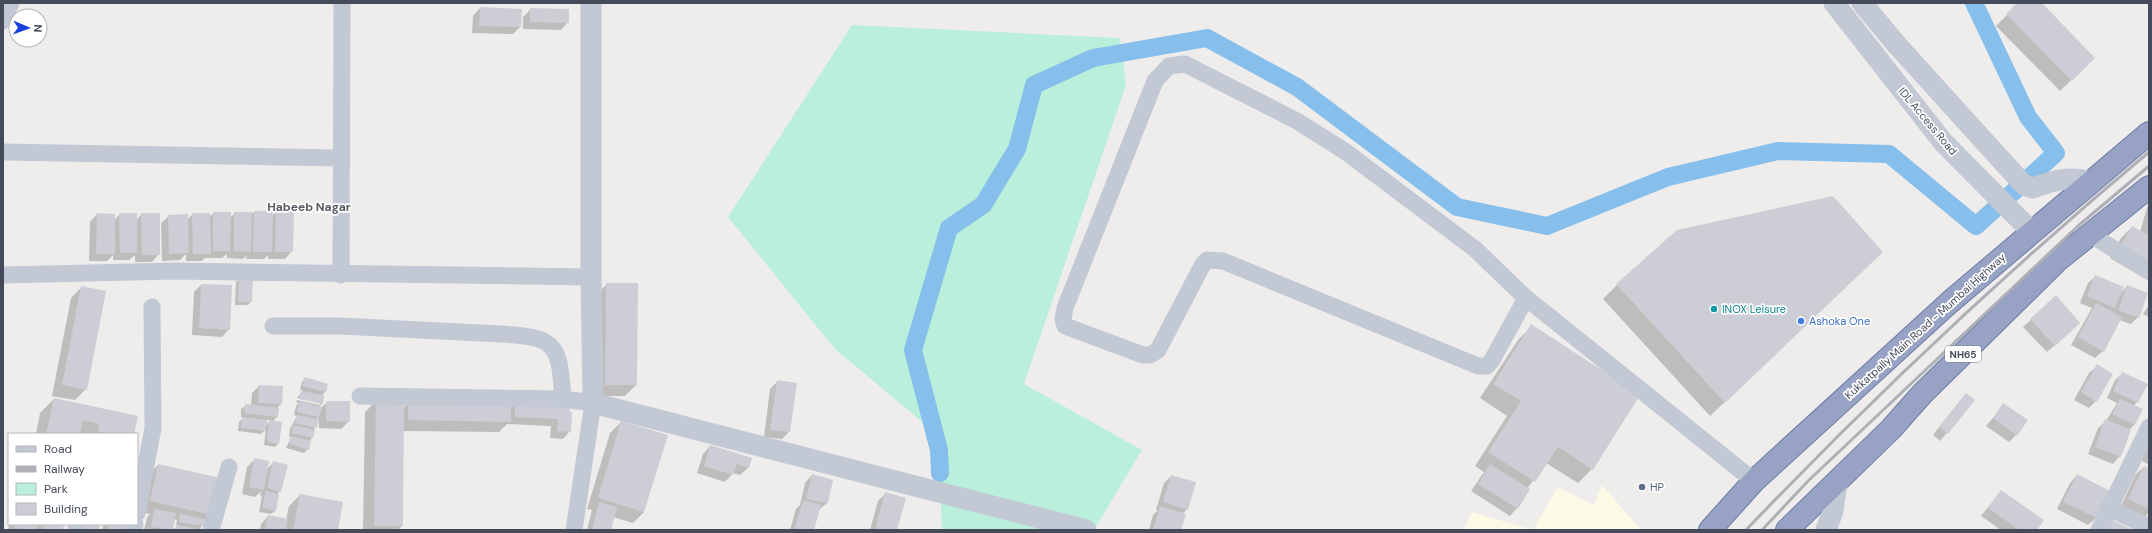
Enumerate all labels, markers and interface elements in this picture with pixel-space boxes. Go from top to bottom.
north arrow [8,8,48,48]
text: N [31,24,45,33]
street label: IDL Access Road [1896,84,1961,158]
district label: Habeeb Nagar [267,199,351,215]
street label: Kukkatpally Main Road - Mumbai Highway [1842,250,2008,402]
place label: INOX Leisure [1722,302,1786,316]
marker: INOX Leisure [1709,304,1719,314]
place label: Ashoka One [1809,314,1870,328]
marker: Ashoka One [1796,316,1806,326]
road number: NH65 [1945,346,1981,362]
legend [8,433,138,525]
text: Road [44,441,72,457]
text: Railway [44,461,85,477]
place label: HP [1650,480,1664,494]
text: Park [44,481,68,497]
marker: HP [1637,482,1647,492]
text: Building [44,501,88,517]

